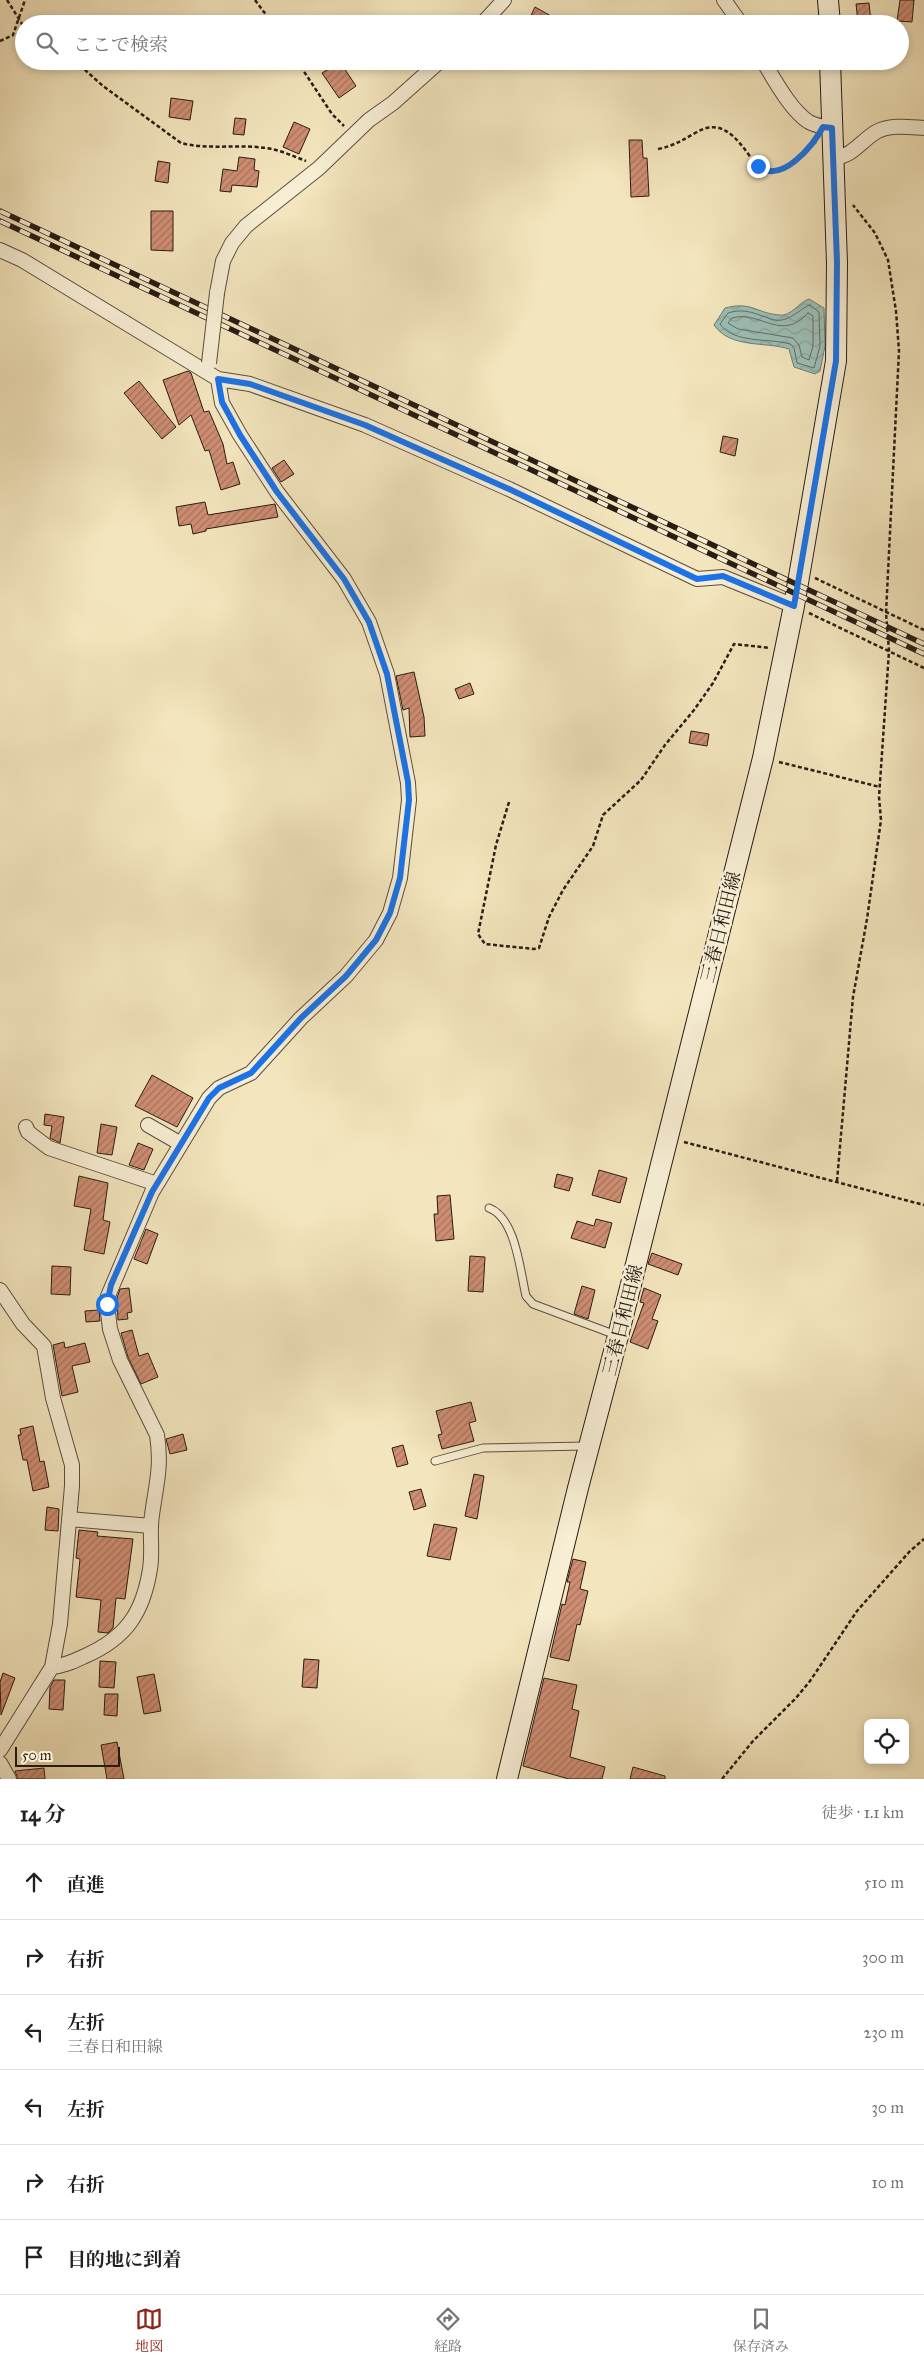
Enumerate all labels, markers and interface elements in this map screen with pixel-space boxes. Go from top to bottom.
search box [15,15,909,70]
icon: search [33,29,61,57]
text: ここで検索 [73,33,168,56]
route end [747,155,770,178]
street label: 三春日和田線 [696,869,745,985]
street label: 三春日和田線 [598,1262,647,1378]
route start [96,1293,119,1316]
map controls [864,1719,909,1764]
button: locate [864,1719,909,1764]
scale bar [15,1744,120,1767]
text: 50 m [22,1747,51,1764]
text: 14 分 [20,1801,66,1827]
text: 徒歩 · 1.1 km [821,1803,904,1822]
icon: ahead [20,1868,48,1896]
text: 直進 [67,1873,105,1896]
text: 510 m [864,1873,904,1892]
icon: right [20,1943,48,1971]
text: 右折 [67,1948,105,1971]
text: 300 m [862,1948,904,1967]
text: 左折 [67,2011,105,2034]
icon: left [20,2018,48,2046]
text: 230 m [864,2023,904,2042]
text: 三春日和田線 [67,2037,163,2056]
icon: left [20,2093,48,2121]
text: 左折 [67,2098,105,2121]
text: 30 m [871,2098,904,2117]
icon: right [20,2168,48,2196]
text: 右折 [67,2173,105,2196]
text: 10 m [872,2173,904,2192]
icon: arrive [20,2243,48,2271]
text: 目的地に到着 [67,2248,181,2271]
tab: 地図 [135,2305,163,2355]
tab: 経路 [434,2305,462,2355]
tab: 保存済み [733,2305,789,2355]

